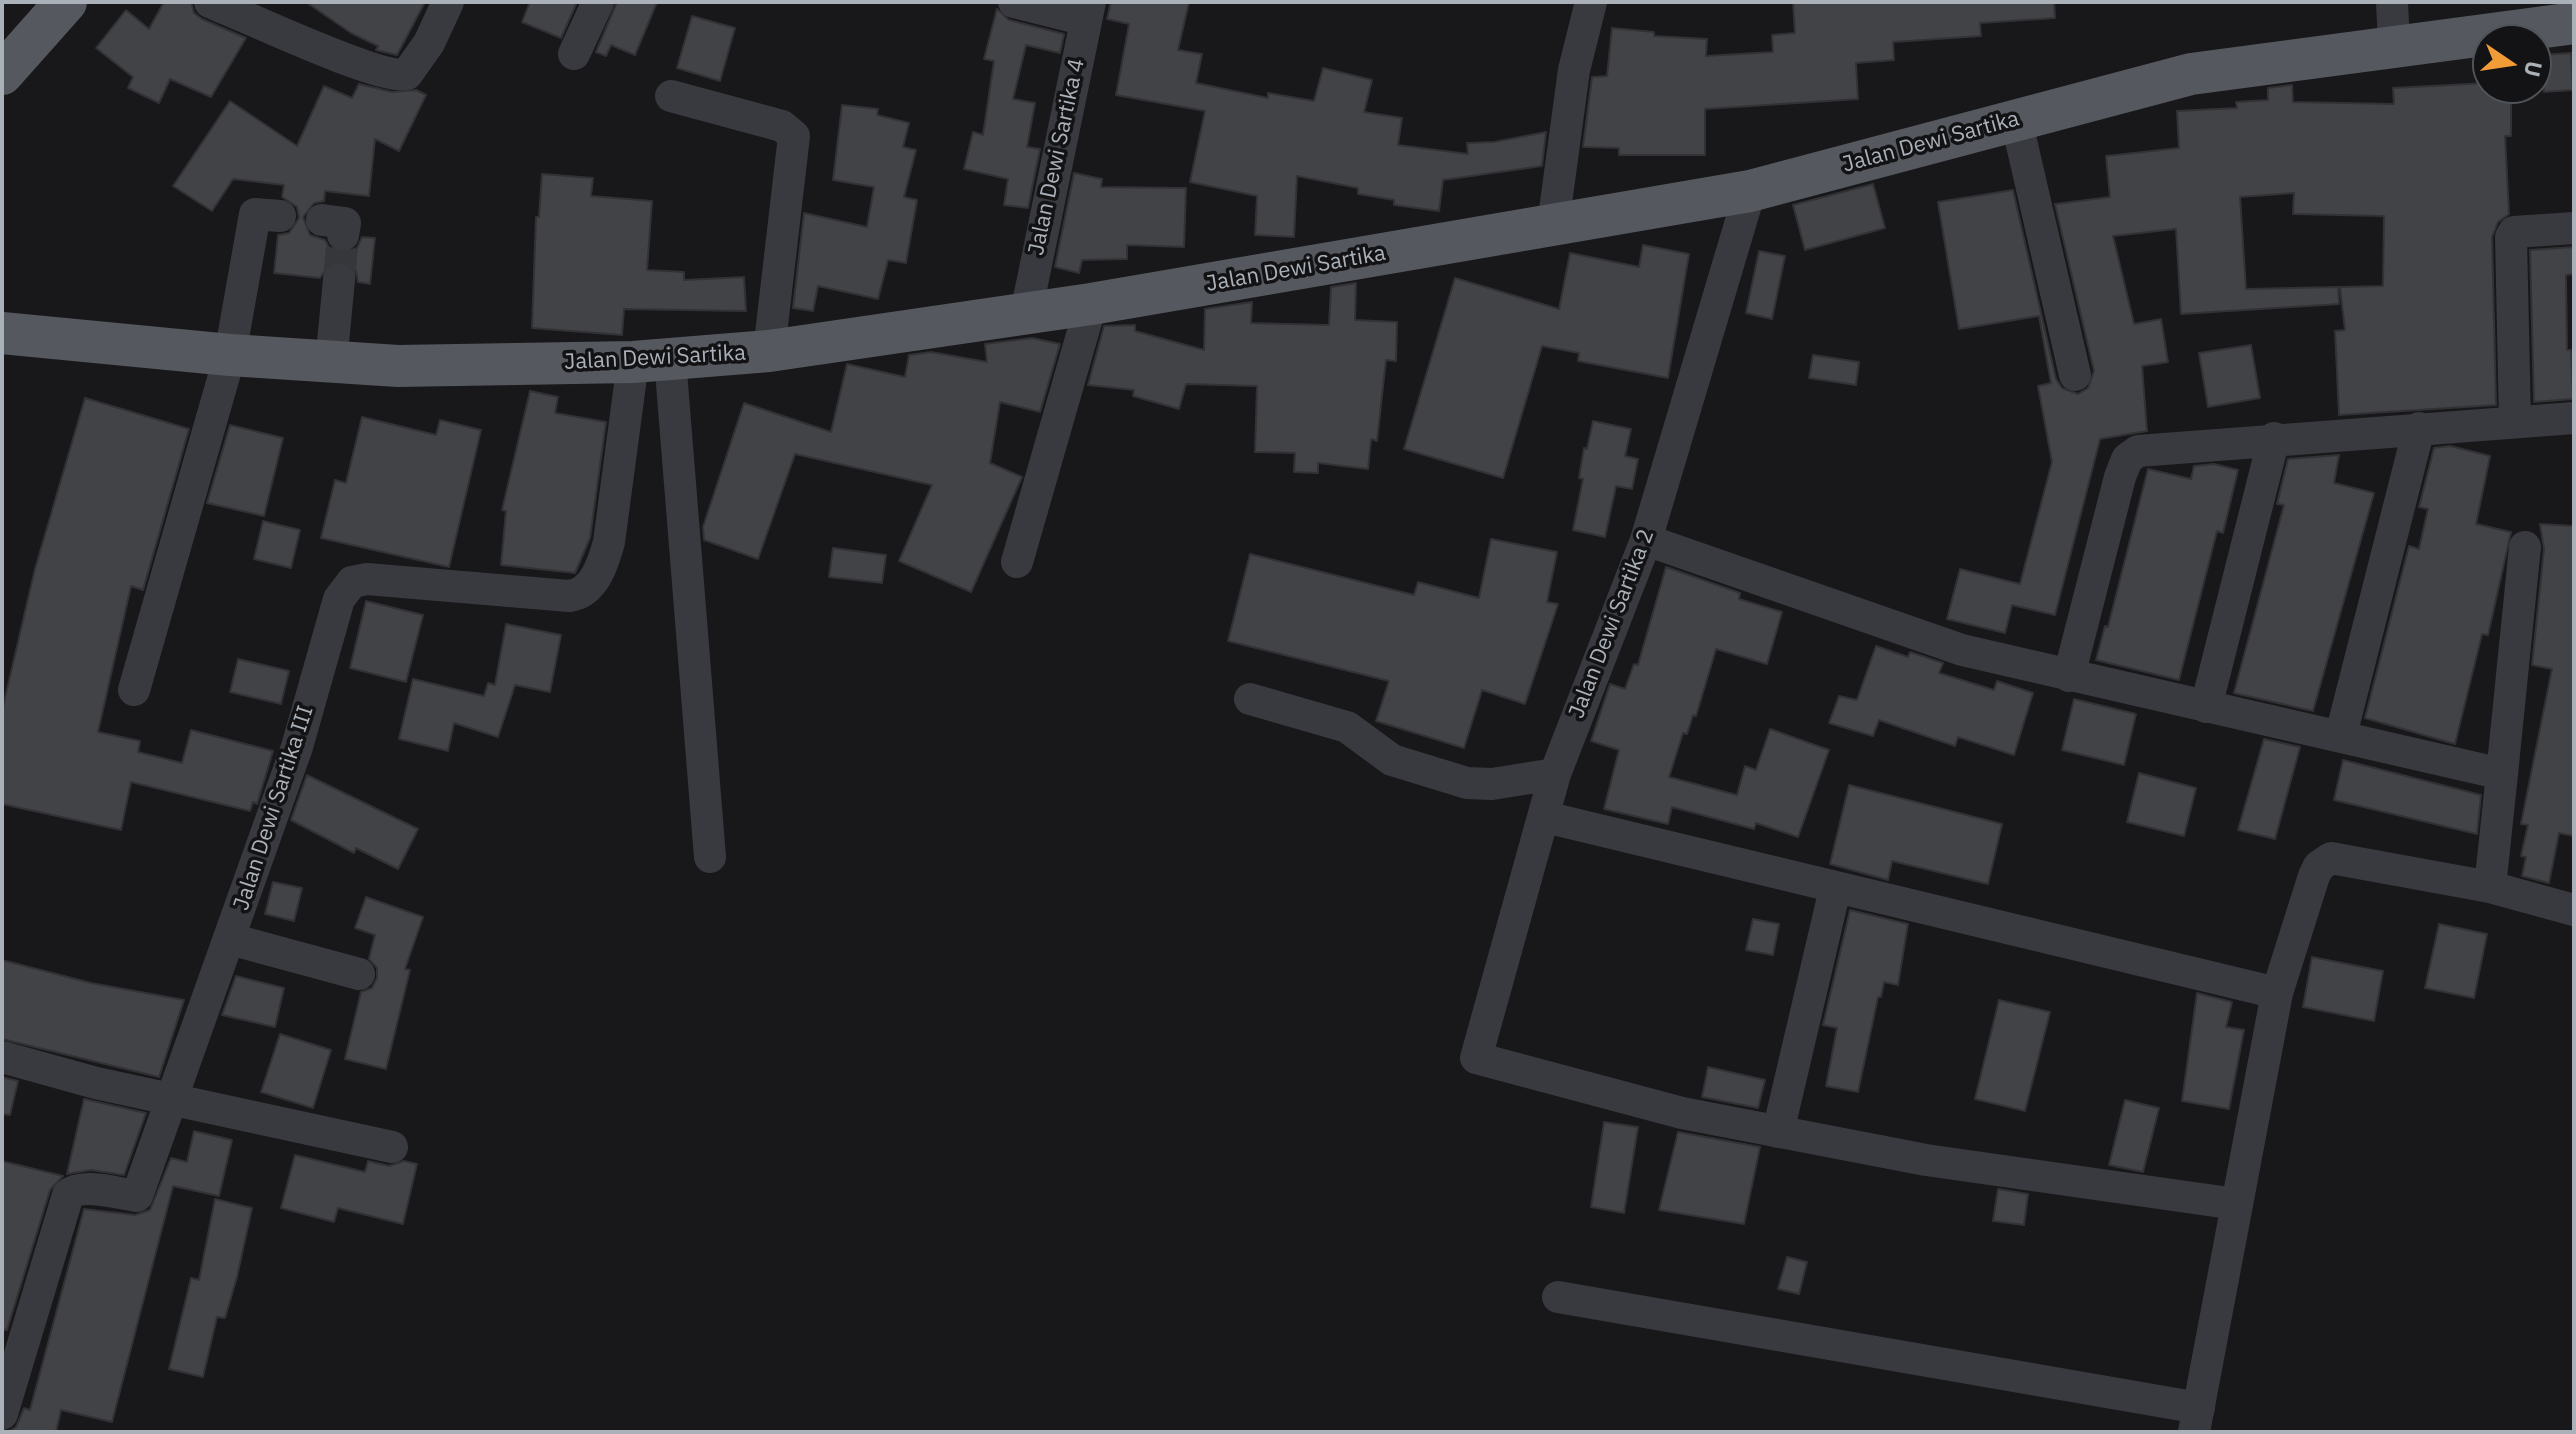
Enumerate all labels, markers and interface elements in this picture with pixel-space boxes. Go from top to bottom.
north arrow [2472,24,2552,104]
street label: Jalan Dewi Sartika 4 [1023,56,1091,258]
text: U [2518,58,2550,80]
street label: Jalan Dewi Sartika [1840,106,2022,178]
street label: Jalan Dewi Sartika [1204,240,1388,298]
street label: Jalan Dewi Sartika [564,340,746,376]
street label: Jalan Dewi Sartika 2 [1564,526,1660,722]
street label: Jalan Dewi Sartika III [228,702,320,914]

